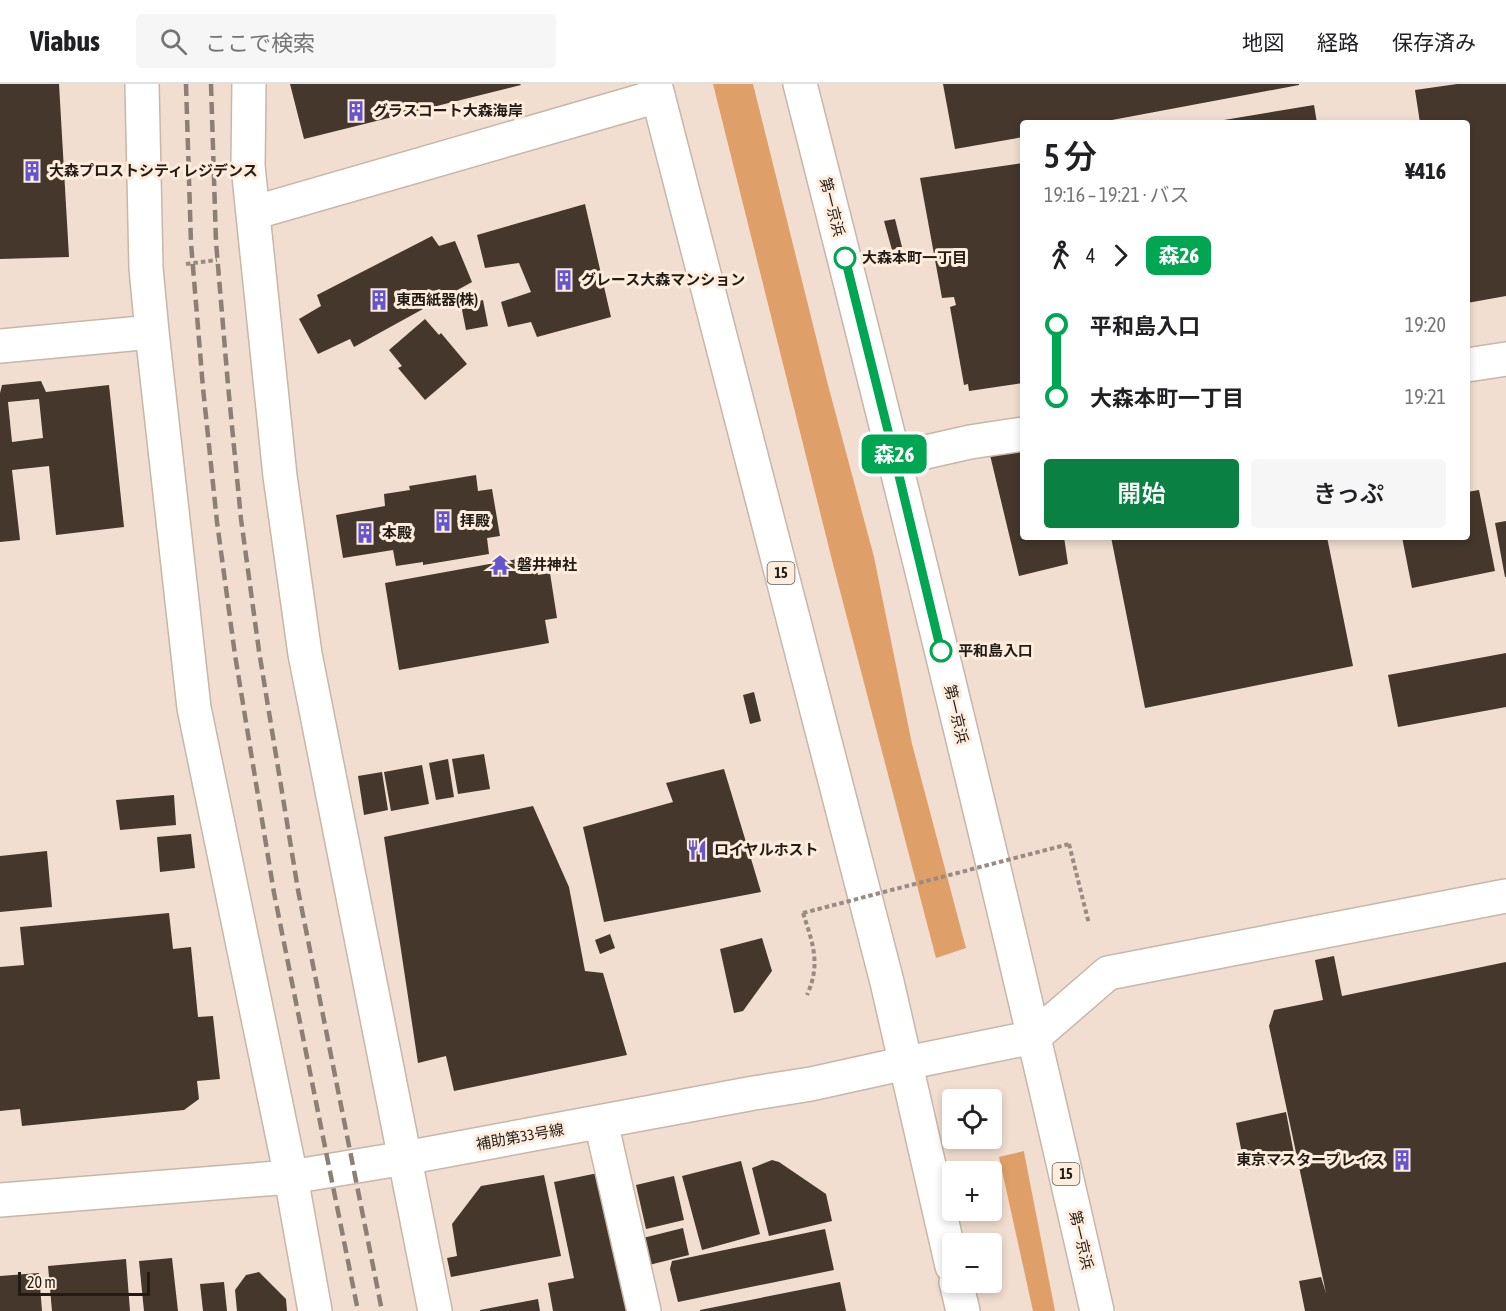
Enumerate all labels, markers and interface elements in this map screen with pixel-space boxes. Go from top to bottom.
search box [136,14,556,68]
text: Viabus [30,25,100,57]
icon: search [157,25,190,58]
text: ここで検索 [205,30,315,56]
text: 地図 [1242,30,1284,54]
text: 経路 [1317,30,1359,54]
text: 保存済み [1392,30,1476,54]
building icon: グラスコート大森海岸 [344,99,368,123]
place label: グラスコート大森海岸 [373,102,523,119]
text: 5 分 [1044,137,1097,175]
text: ¥416 [1405,158,1446,184]
building icon: 大森プロストシティレジデンス [20,159,44,183]
place label: 大森プロストシティレジデンス [49,162,258,179]
street label: 第一京浜 [817,176,848,238]
text: 19:16 – 19:21 · バス [1044,183,1190,206]
icon: walk [1044,239,1077,272]
icon: forward [1104,239,1137,272]
text: 森26 [1158,243,1199,267]
text: 4 [1086,244,1095,267]
marker: 大森本町一丁目 [834,247,856,269]
place label: 大森本町一丁目 [862,249,967,266]
building icon: グレース大森マンション [552,268,576,292]
place label: グレース大森マンション [581,271,745,288]
building icon: 東西紙器(株) [367,288,391,312]
place label: 東西紙器(株) [396,291,478,308]
text: 平和島入口 [1090,313,1200,339]
text: 19:20 [1405,313,1446,336]
text: 大森本町一丁目 [1090,385,1244,411]
text: 19:21 [1405,385,1446,408]
line badge: 森26 [860,434,928,473]
text: 森26 [874,442,914,466]
button: 開始 [1044,459,1239,528]
button: きっぷ [1251,459,1446,528]
building icon: 拝殿 [431,509,455,533]
place label: 拝殿 [460,512,490,529]
building icon: 本殿 [353,521,377,545]
place label: 本殿 [382,524,412,541]
temple icon: 磐井神社 [488,553,512,577]
place label: 磐井神社 [517,556,577,573]
road number: 15 [768,562,794,584]
marker: 平和島入口 [930,640,952,662]
place label: 平和島入口 [958,642,1033,659]
street label: 第一京浜 [941,683,972,745]
restaurant icon: ロイヤルホスト [685,838,709,862]
place label: ロイヤルホスト [714,841,819,858]
map controls [942,1089,1002,1293]
button: locate [942,1089,1002,1149]
street label: 補助第33号線 [475,1120,565,1153]
building icon: 東京マスタープレイス [1390,1148,1414,1172]
place label: 東京マスタープレイス [1236,1151,1385,1168]
button: + [942,1161,1002,1221]
road number: 15 [1052,1163,1080,1185]
street label: 第一京浜 [1066,1209,1097,1271]
button: − [942,1233,1002,1293]
scale bar [18,1269,150,1296]
text: 20 m [27,1273,56,1291]

